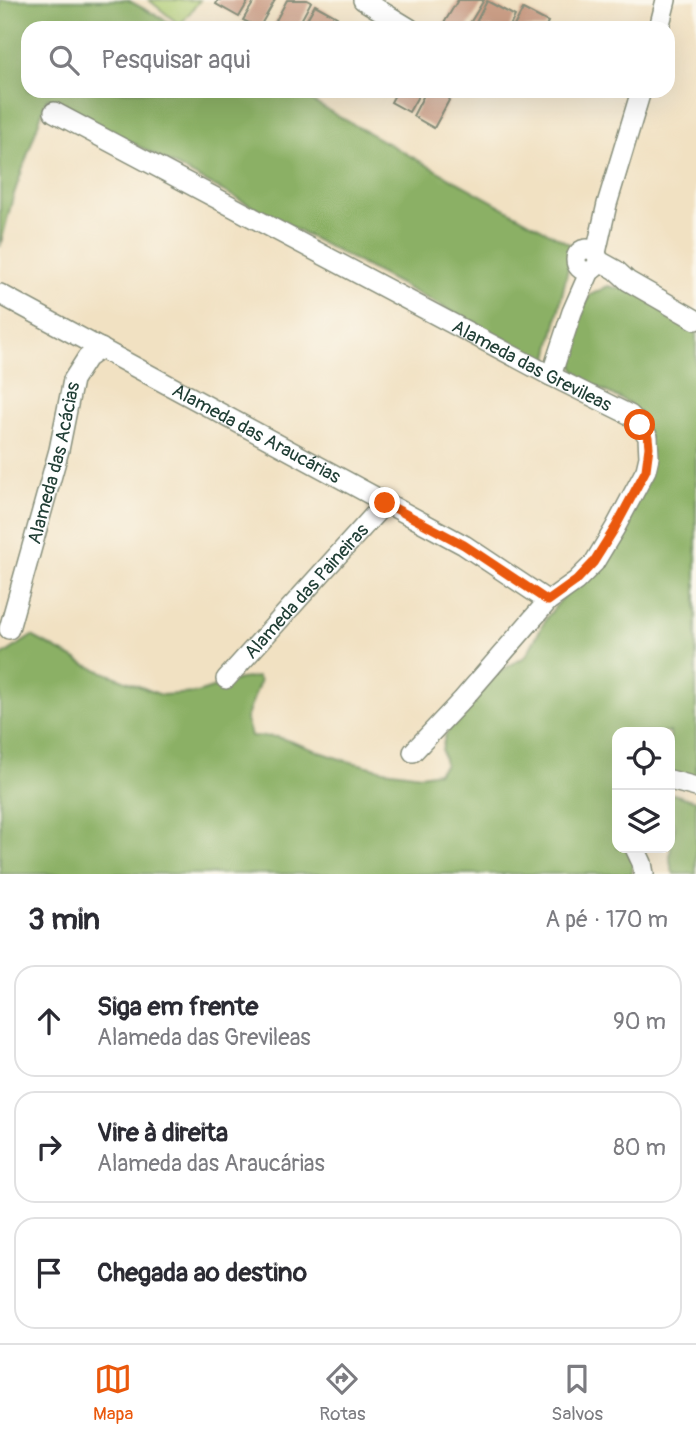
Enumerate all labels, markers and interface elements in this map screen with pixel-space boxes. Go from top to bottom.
search box [21,21,675,98]
icon: search [45,41,83,79]
text: Pesquisar aqui [101,44,250,76]
street label: Alameda das Grevileas [448,315,616,417]
street label: Alameda das Araucárias [168,378,345,489]
street label: Alameda das Acácias [22,379,85,547]
route start [624,409,655,440]
route end [369,487,400,518]
street label: Alameda das Paineiras [239,518,374,664]
map controls [612,727,675,853]
button: locate [612,727,675,790]
button: layers [612,790,675,853]
text: 3 min [28,901,100,938]
text: A pé · 170 m [545,905,668,934]
text: Siga em frente [97,991,258,1023]
icon: ahead [30,1002,68,1040]
text: 90 m [613,1007,666,1036]
text: Alameda das Grevileas [97,1023,311,1052]
text: Vire à direita [97,1117,228,1149]
icon: right [30,1128,68,1166]
text: 80 m [613,1133,666,1162]
text: Alameda das Araucárias [97,1149,325,1178]
icon: arrive [30,1254,68,1292]
text: Chegada ao destino [97,1257,307,1289]
tab: Mapa [93,1360,133,1426]
tab: Rotas [319,1360,365,1426]
tab: Salvos [551,1360,603,1426]

